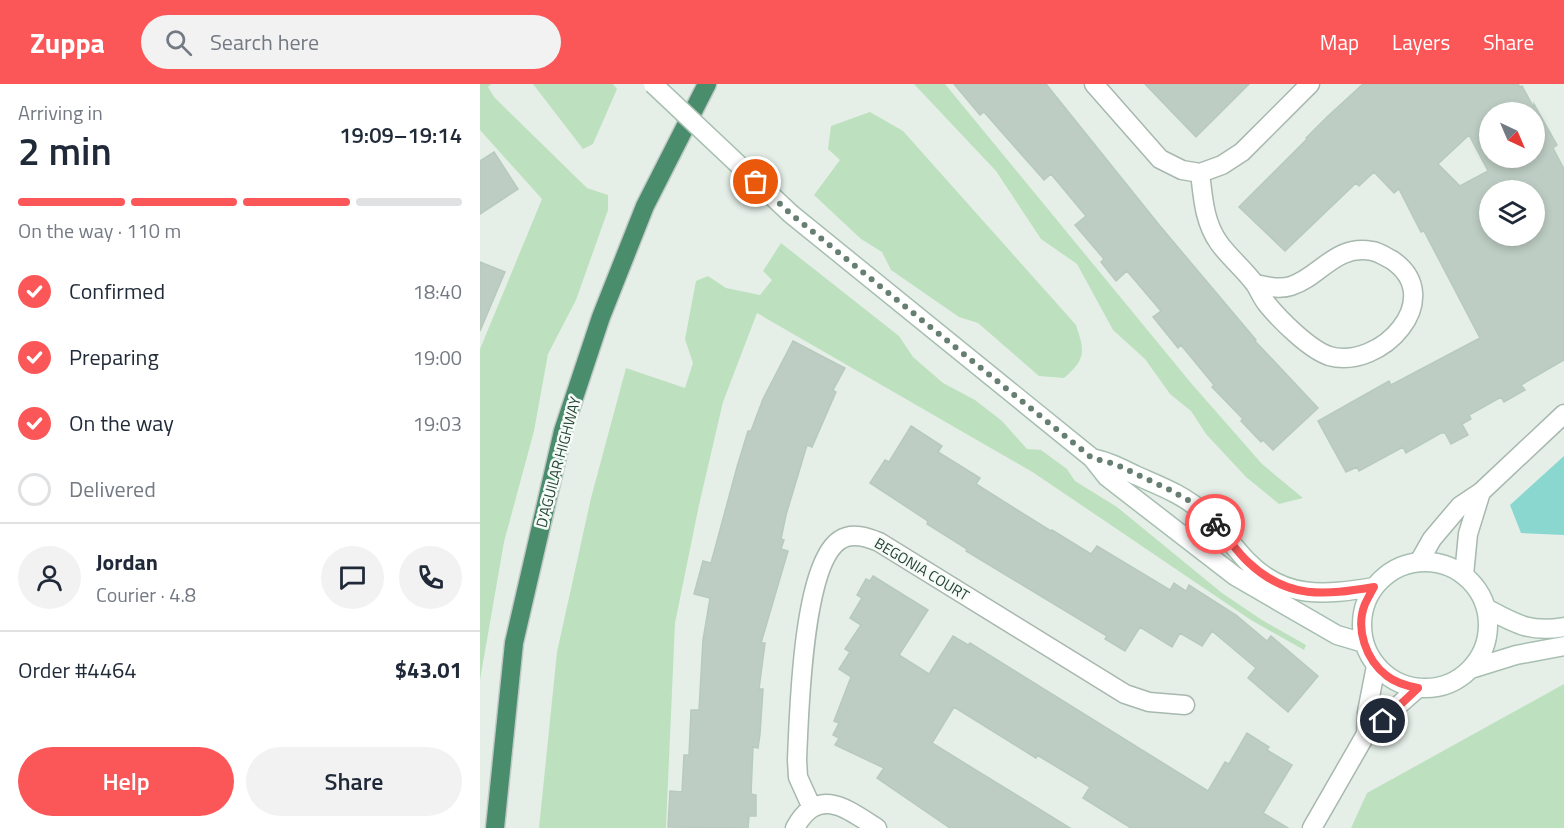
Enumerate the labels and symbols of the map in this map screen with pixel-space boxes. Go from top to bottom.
north arrow [1479,102,1545,168]
pin [730,156,781,207]
street label: D'AGUILAR HIGHWAY [529,394,587,530]
courier [1185,494,1245,554]
street label: BEGONIA COURT [870,532,974,607]
pin [1357,695,1408,746]

